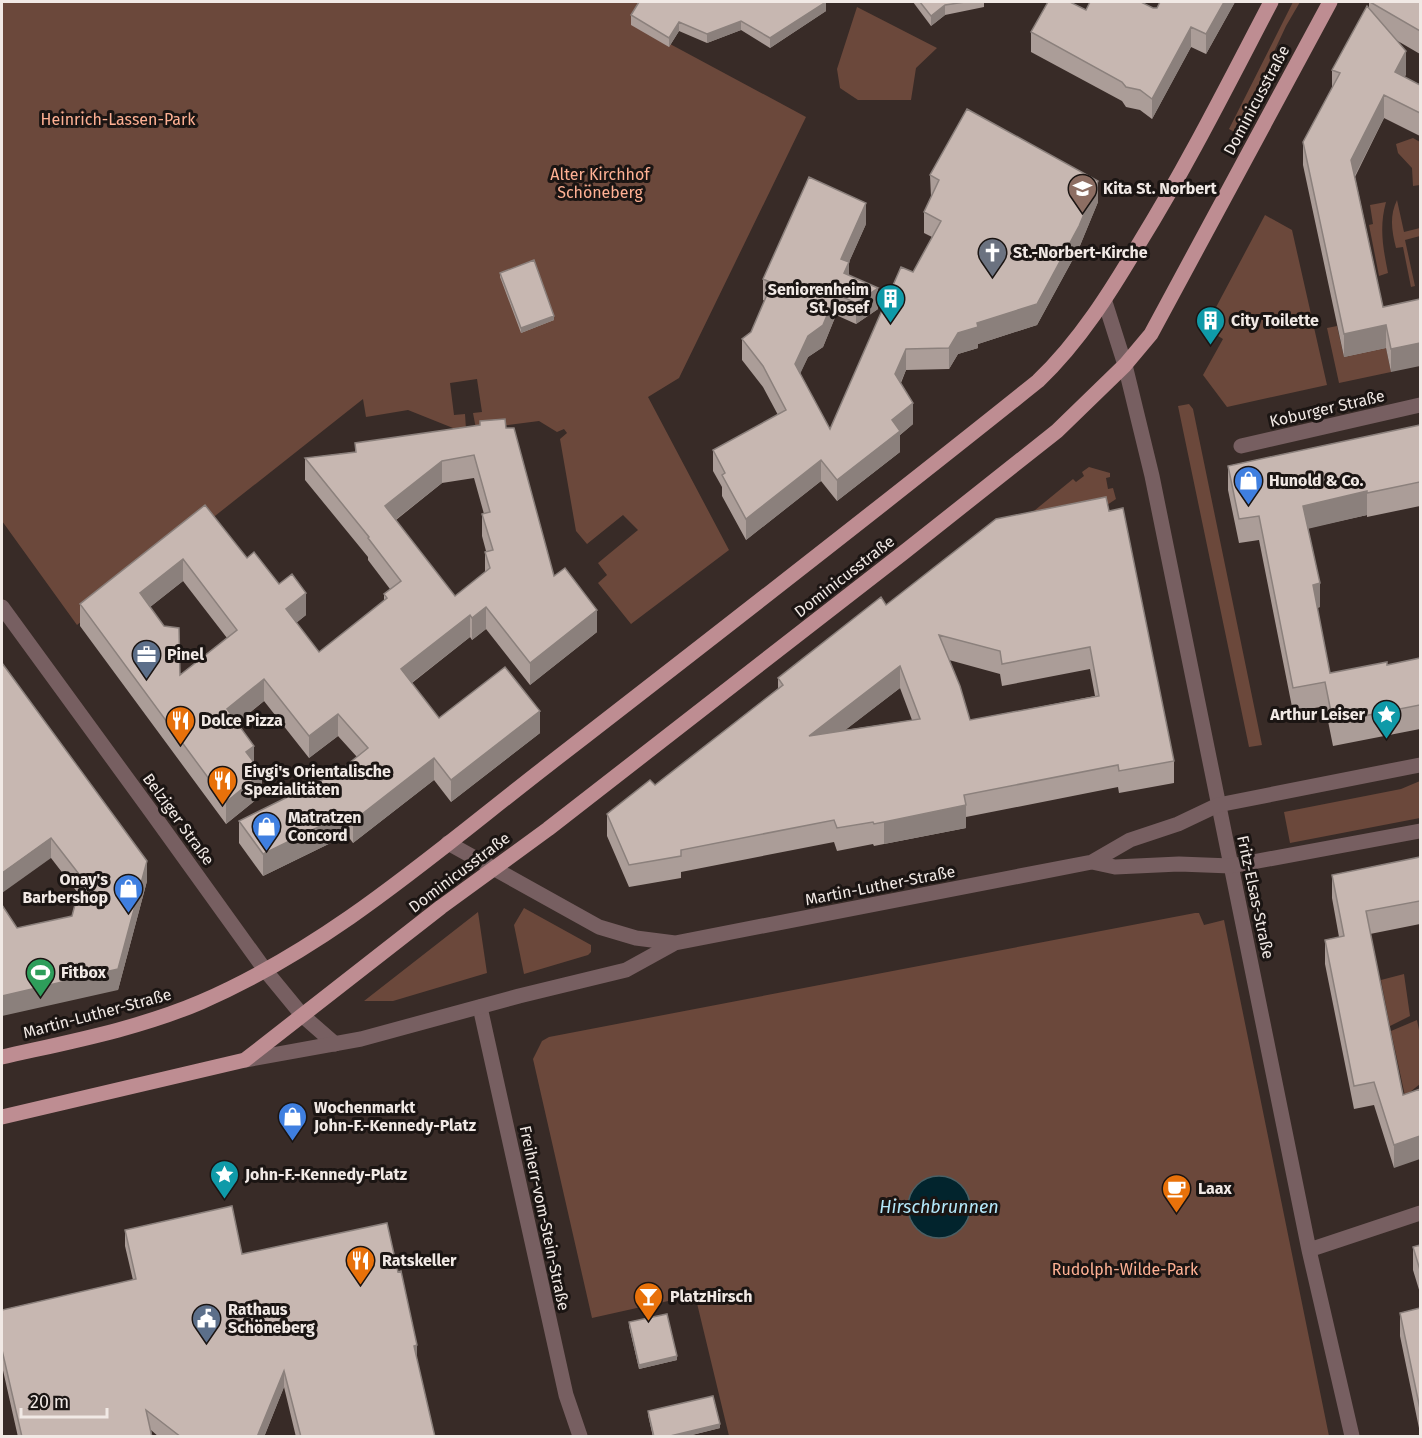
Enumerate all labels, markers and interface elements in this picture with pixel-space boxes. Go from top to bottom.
street label: Dominicusstraße [1219,42,1293,158]
park label: Heinrich-Lassen-Park [41,110,196,129]
park label: Alter Kirchhof Schöneberg [550,165,651,202]
school or university icon: Kita St. Norbert [1066,172,1098,214]
place label: Kita St. Norbert [1103,179,1217,198]
church icon: St.-Norbert-Kirche [976,236,1008,278]
place label: St.-Norbert-Kirche [1013,243,1148,262]
place label: Seniorenheim St. Josef [768,280,870,317]
building icon: Seniorenheim St. Josef [874,282,906,324]
building icon: City Toilette [1194,304,1226,346]
place label: City Toilette [1231,311,1319,330]
street label: Koburger Straße [1268,386,1387,431]
shop icon: Hunold & Co. [1232,464,1264,506]
place label: Hunold & Co. [1269,471,1363,490]
street label: Dominicusstraße [791,531,898,621]
office icon: Pinel [130,638,162,680]
place label: Pinel [167,645,204,664]
place icon: Arthur Leiser [1370,698,1402,740]
restaurant icon: Dolce Pizza [164,704,196,746]
place label: Arthur Leiser [1269,705,1366,724]
place label: Dolce Pizza [201,711,283,730]
place label: Eivgi's Orientalische Spezialitäten [244,762,391,799]
restaurant icon: Eivgi's Orientalische Spezialitäten [207,764,239,806]
street label: Belziger Straße [139,770,218,869]
place label: Matratzen Concord [288,808,362,845]
shop icon: Matratzen Concord [251,810,283,852]
street label: Dominicusstraße [405,828,514,917]
street label: Fritz-Elsas-Straße [1233,834,1278,961]
street label: Martin-Luther-Straße [803,862,957,909]
place label: Onay's Barbershop [22,870,108,907]
shop icon: Onay's Barbershop [113,872,145,914]
sports icon: Fitbox [24,956,56,998]
place label: Fitbox [61,963,107,982]
street label: Martin-Luther-Straße [21,985,173,1042]
place label: Wochenmarkt John-F.-Kennedy-Platz [313,1098,477,1135]
shop icon: Wochenmarkt John-F.-Kennedy-Platz [277,1100,309,1142]
street label: Freiherr-vom-Stein-Straße [516,1124,573,1312]
place icon: John-F.-Kennedy-Platz [208,1158,240,1200]
place label: John-F.-Kennedy-Platz [244,1165,408,1184]
cafe icon: Laax [1161,1172,1193,1214]
place label: Laax [1198,1179,1233,1198]
water label: Hirschbrunnen [879,1196,999,1218]
restaurant icon: Ratskeller [345,1244,377,1286]
place label: Ratskeller [382,1251,457,1270]
park label: Rudolph-Wilde-Park [1052,1260,1199,1279]
bar icon: PlatzHirsch [633,1280,665,1322]
place label: PlatzHirsch [670,1287,752,1306]
place label: Rathaus Schöneberg [228,1300,315,1337]
public building icon: Rathaus Schöneberg [191,1302,223,1344]
scale bar [21,1381,106,1419]
text: 20 m [30,1391,69,1413]

